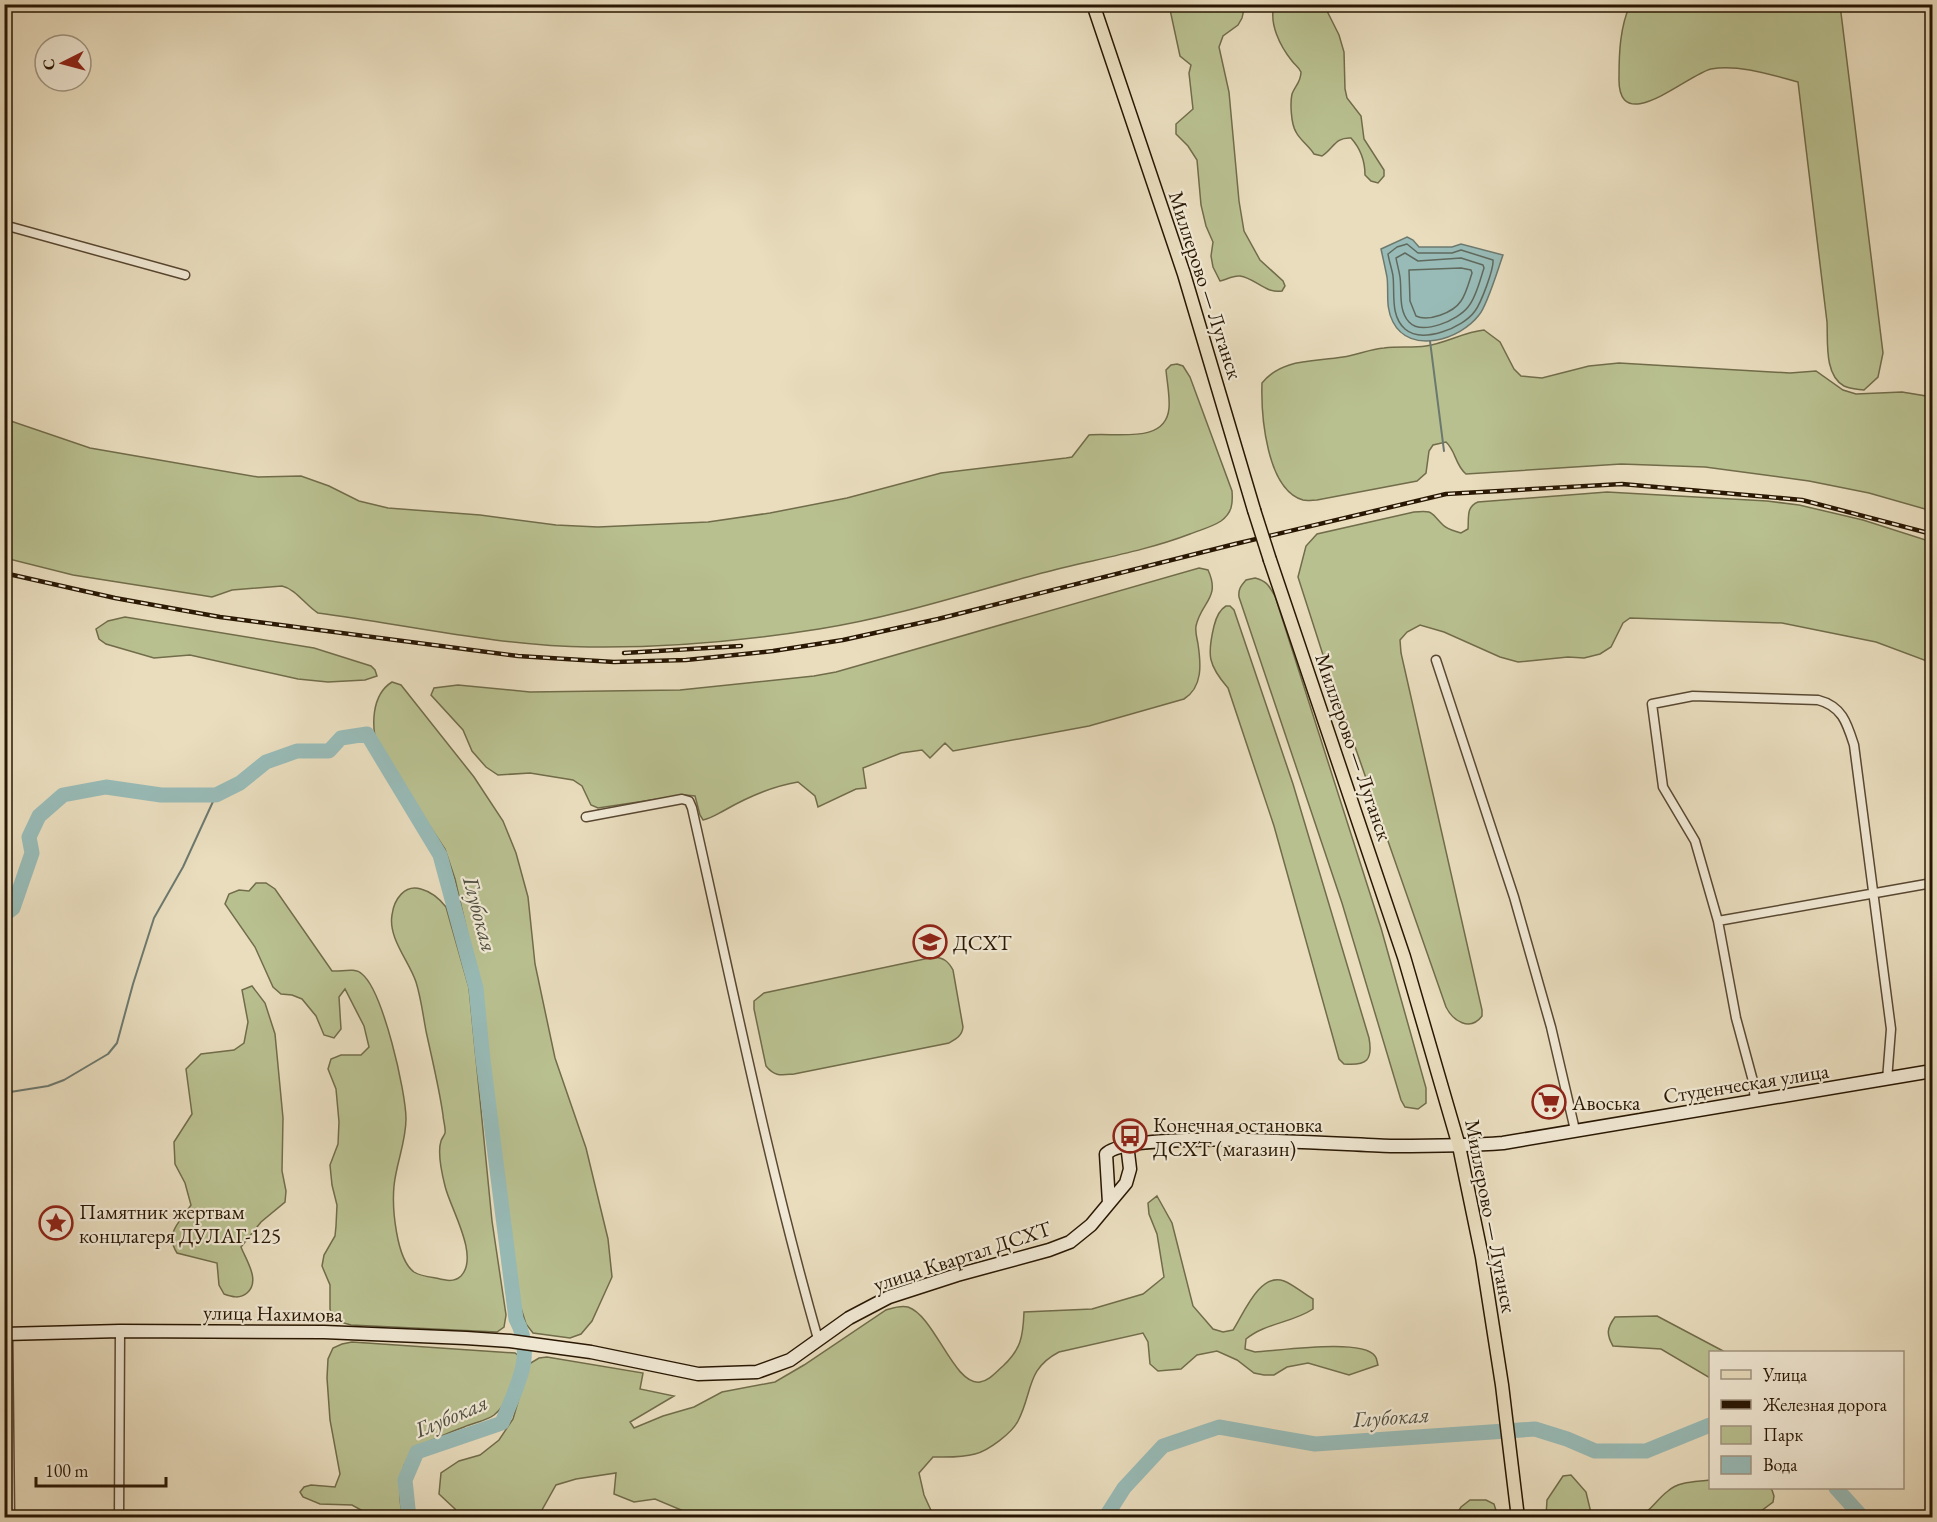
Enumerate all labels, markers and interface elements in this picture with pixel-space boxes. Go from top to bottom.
north arrow [33,33,93,93]
text: С [38,58,60,71]
street label: Миллерово — Луганск [1163,187,1249,383]
street label: Миллерово — Луганск [1309,650,1399,844]
water label: Глубокая [456,872,504,955]
school or university icon: ДСХТ [912,924,948,960]
place label: ДСХТ [953,929,1013,956]
street label: Студенческая улица [1661,1056,1831,1109]
supermarket icon: Авоська [1531,1084,1567,1120]
place label: Авоська [1571,1089,1641,1116]
place label: Конечная остановка ДСХТ (магазин) [1153,1111,1323,1162]
street label: Миллерово — Луганск [1459,1117,1523,1315]
bus stop icon: Конечная остановка ДСХТ (магазин) [1112,1118,1148,1154]
place label: Памятник жертвам концлагеря ДУЛАГ-125 [79,1198,281,1249]
place icon: Памятник жертвам концлагеря ДУЛАГ-125 [38,1205,74,1241]
street label: улица Квартал ДСХТ [870,1214,1055,1297]
street label: улица Нахимова [203,1298,344,1328]
legend [1709,1351,1904,1489]
text: Улица [1762,1363,1808,1386]
water label: Глубокая [409,1388,492,1445]
text: Железная дорога [1762,1393,1888,1416]
water label: Глубокая [1350,1400,1431,1434]
text: Парк [1763,1423,1803,1446]
scale bar [36,1450,166,1488]
text: Вода [1763,1453,1798,1476]
text: 100 m [45,1459,89,1482]

